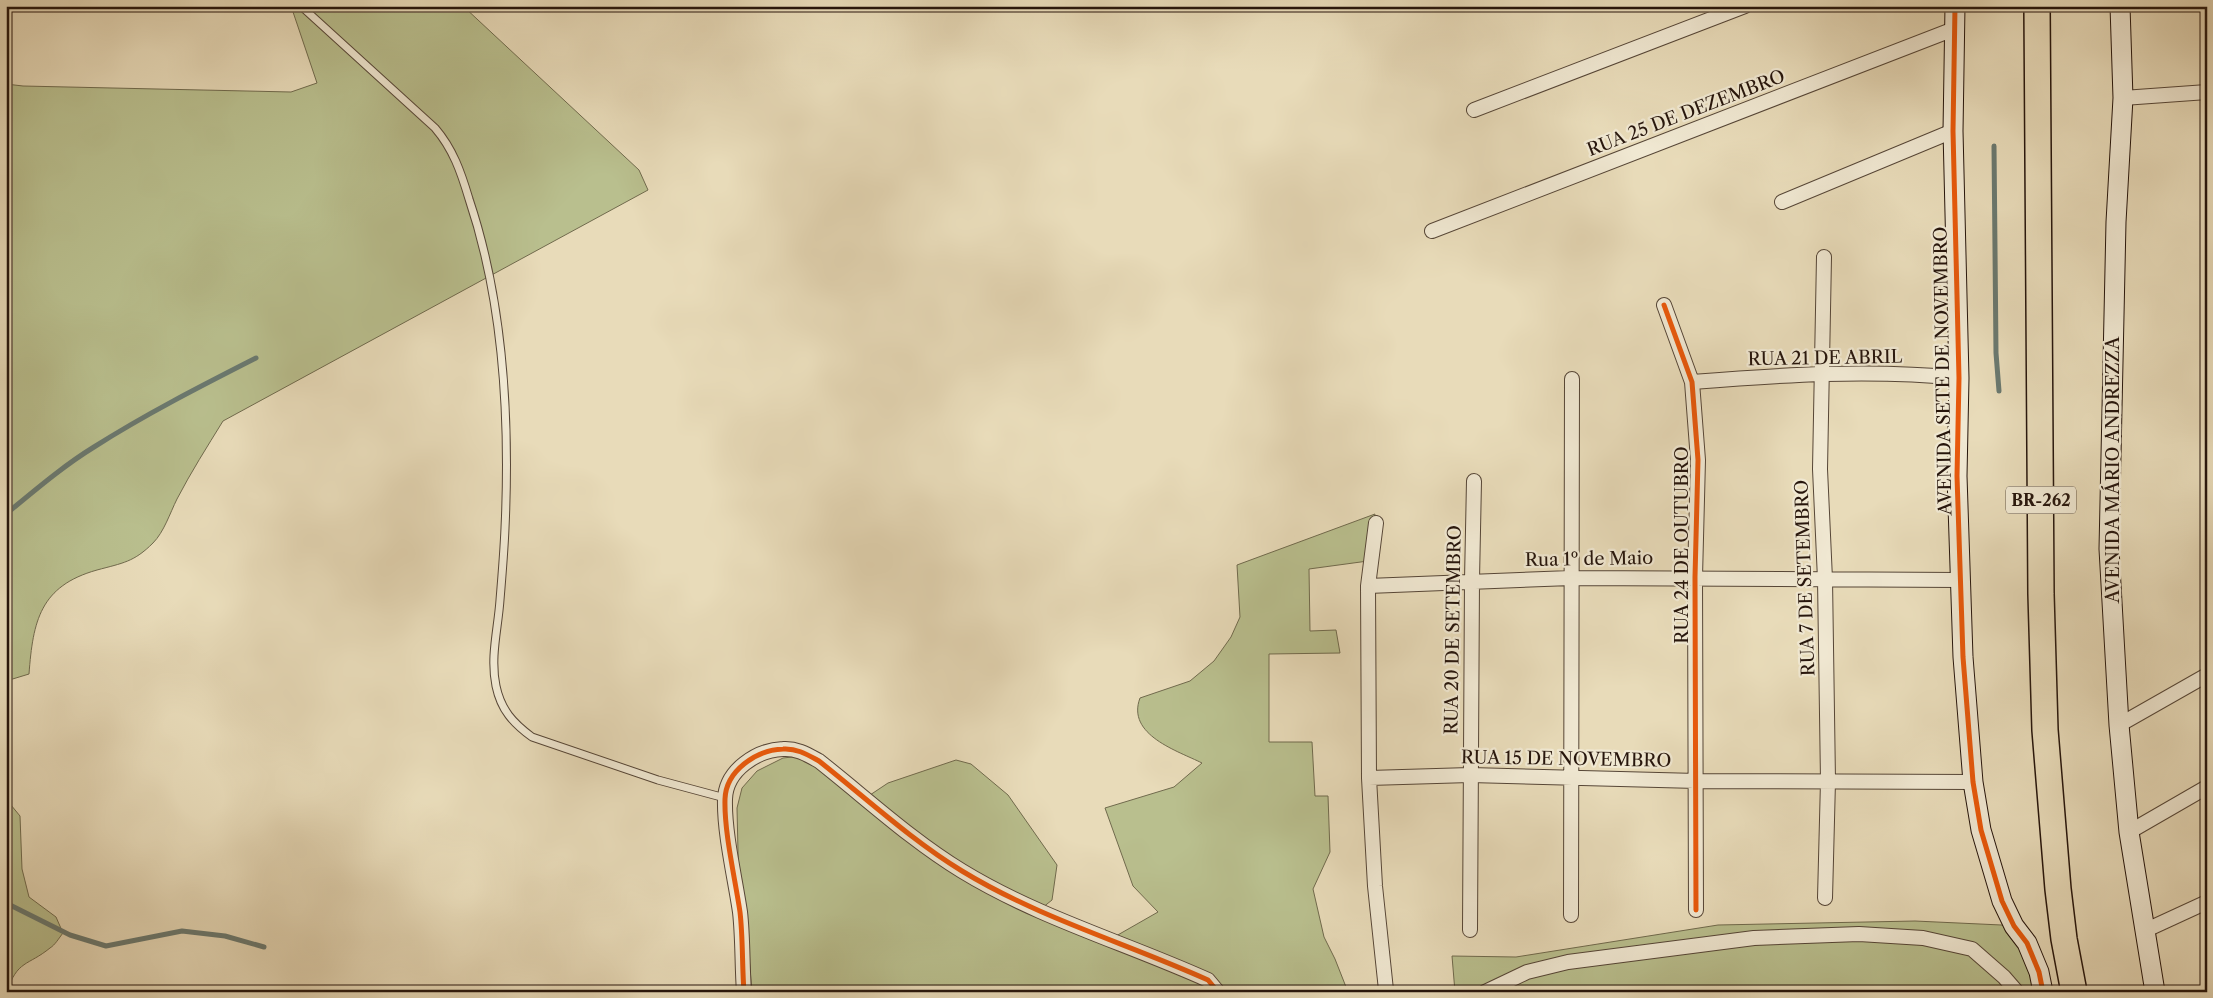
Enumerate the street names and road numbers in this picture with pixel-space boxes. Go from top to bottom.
street label: RUA 25 DE DEZEMBRO [1584,65,1788,161]
street label: AVENIDA SETE DE NOVEMBRO [1929,226,1957,517]
street label: AVENIDA MÁRIO ANDREZZA [2101,336,2124,604]
street label: RUA 21 DE ABRIL [1747,346,1903,370]
street label: RUA 24 DE OUTUBRO [1671,446,1693,644]
street label: RUA 7 DE SETEMBRO [1791,479,1819,677]
road number: BR-262 [2006,486,2076,514]
street label: RUA 20 DE SETEMBRO [1440,525,1466,735]
street label: Rua 1º de Maio [1525,547,1653,571]
street label: RUA 15 DE NOVEMBRO [1461,746,1671,772]

